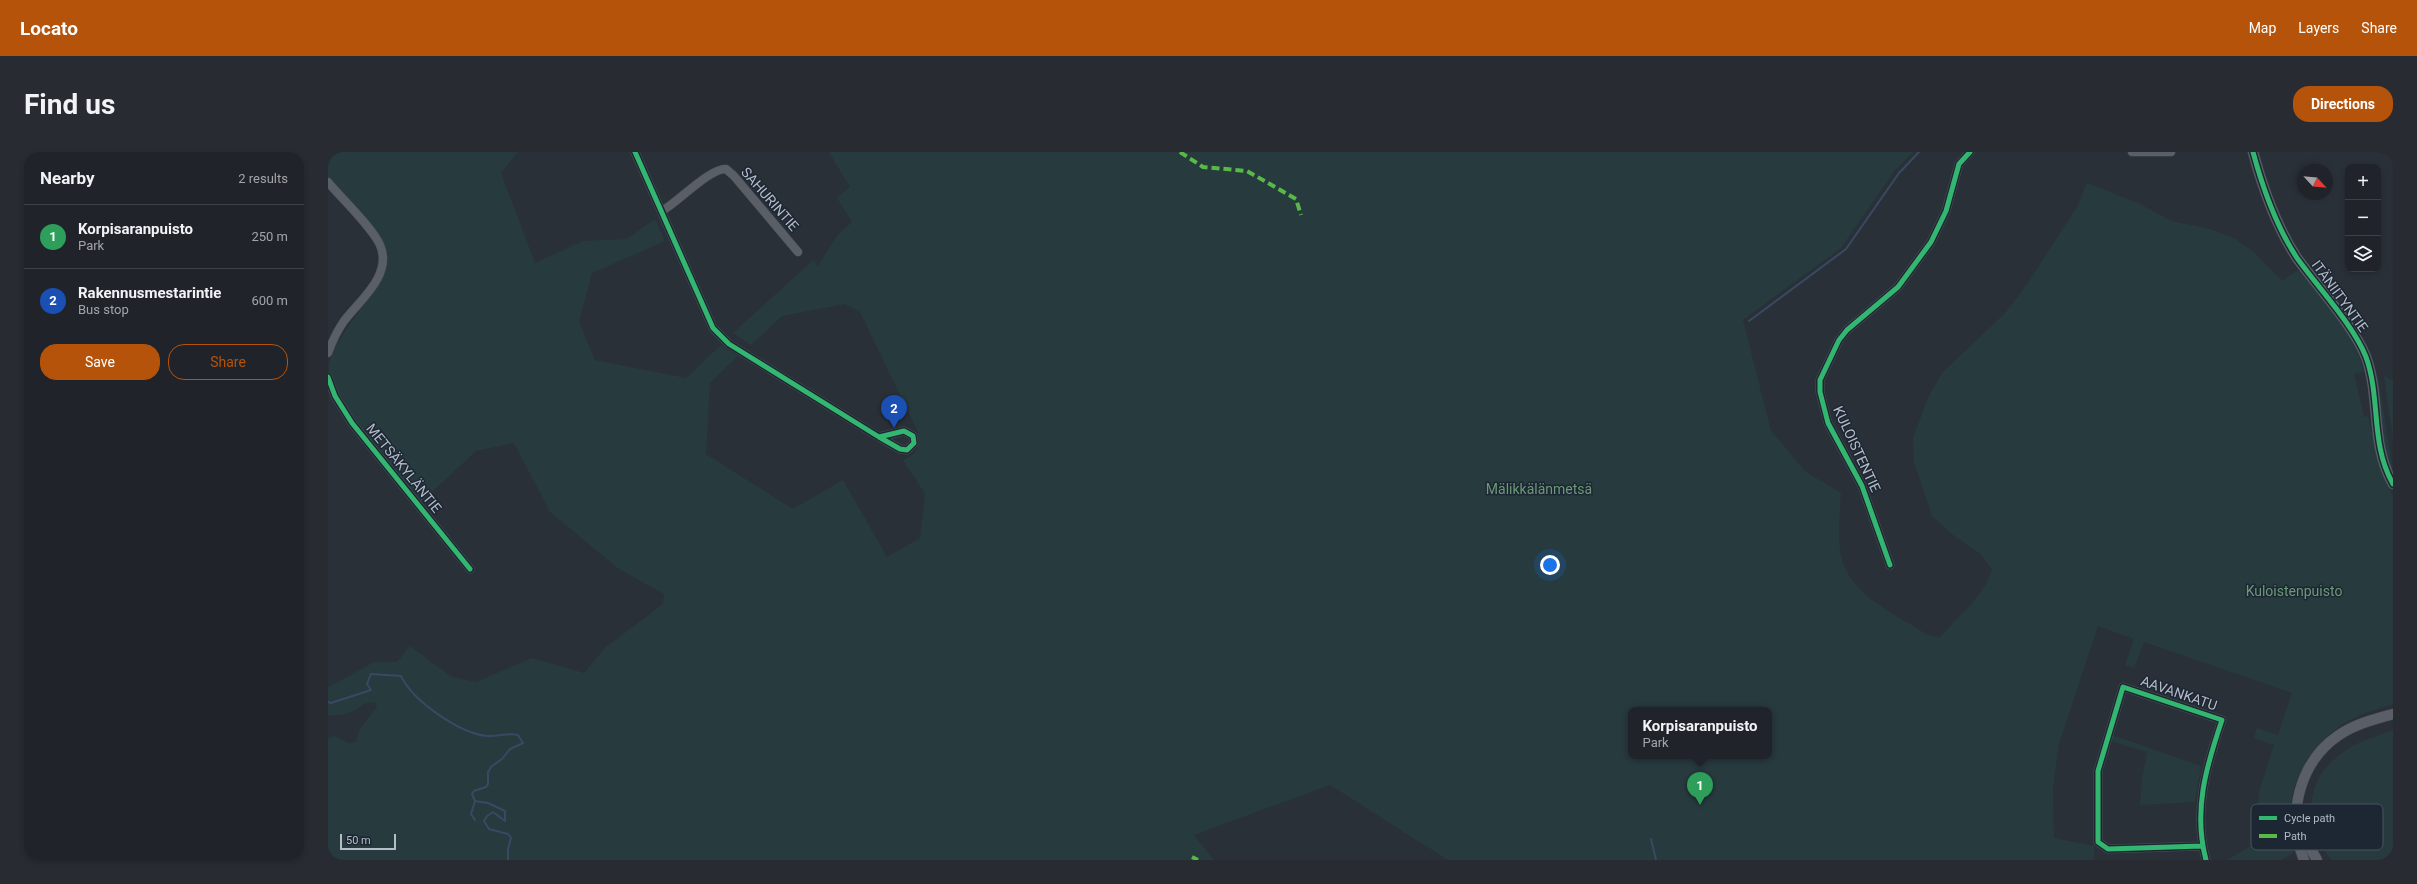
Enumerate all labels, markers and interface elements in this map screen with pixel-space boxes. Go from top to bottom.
text: Locato [20,17,78,40]
text: Map [2249,20,2276,36]
text: Layers [2298,20,2339,36]
text: Share [2361,20,2397,36]
button: Directions [2293,86,2393,122]
text: Find us [24,88,115,121]
street label: SAHURINTIE [738,164,802,234]
north arrow [2297,164,2333,200]
map controls [2345,164,2381,272]
button: + [2345,164,2381,200]
text: Nearby [40,168,95,188]
text: 2 results [238,171,288,186]
button: − [2345,200,2381,236]
text: Korpisaranpuisto [78,220,193,238]
text: 1 [49,229,57,244]
text: 250 m [251,229,288,244]
button: layers [2345,236,2381,272]
text: Park [78,238,104,253]
street label: ITÄNIITYNTIE [2309,257,2371,335]
text: Rakennusmestarintie [78,284,221,302]
text: 2 [49,293,57,308]
text: 600 m [251,293,288,308]
text: Bus stop [78,302,129,317]
button: Save [40,344,160,380]
button: Share [168,344,288,380]
pin: 2 [881,395,907,428]
street label: KULOISTENTIE [1830,404,1884,495]
street label: METSÄKYLÄNTIE [363,420,445,516]
park label: Mälikkälänmetsä [1486,481,1592,497]
your location [1540,555,1560,575]
park label: Kuloistenpuisto [2246,583,2342,599]
street label: AAVANKATU [2139,672,2219,714]
popup [1628,707,1772,759]
text: Korpisaranpuisto [1643,717,1757,735]
text: Park [1643,735,1669,750]
pin: 1 [1687,772,1713,805]
legend [2251,804,2383,850]
text: Cycle path [2284,812,2335,825]
text: Path [2284,830,2307,843]
scale bar [340,832,396,851]
text: 50 m [346,834,371,847]

